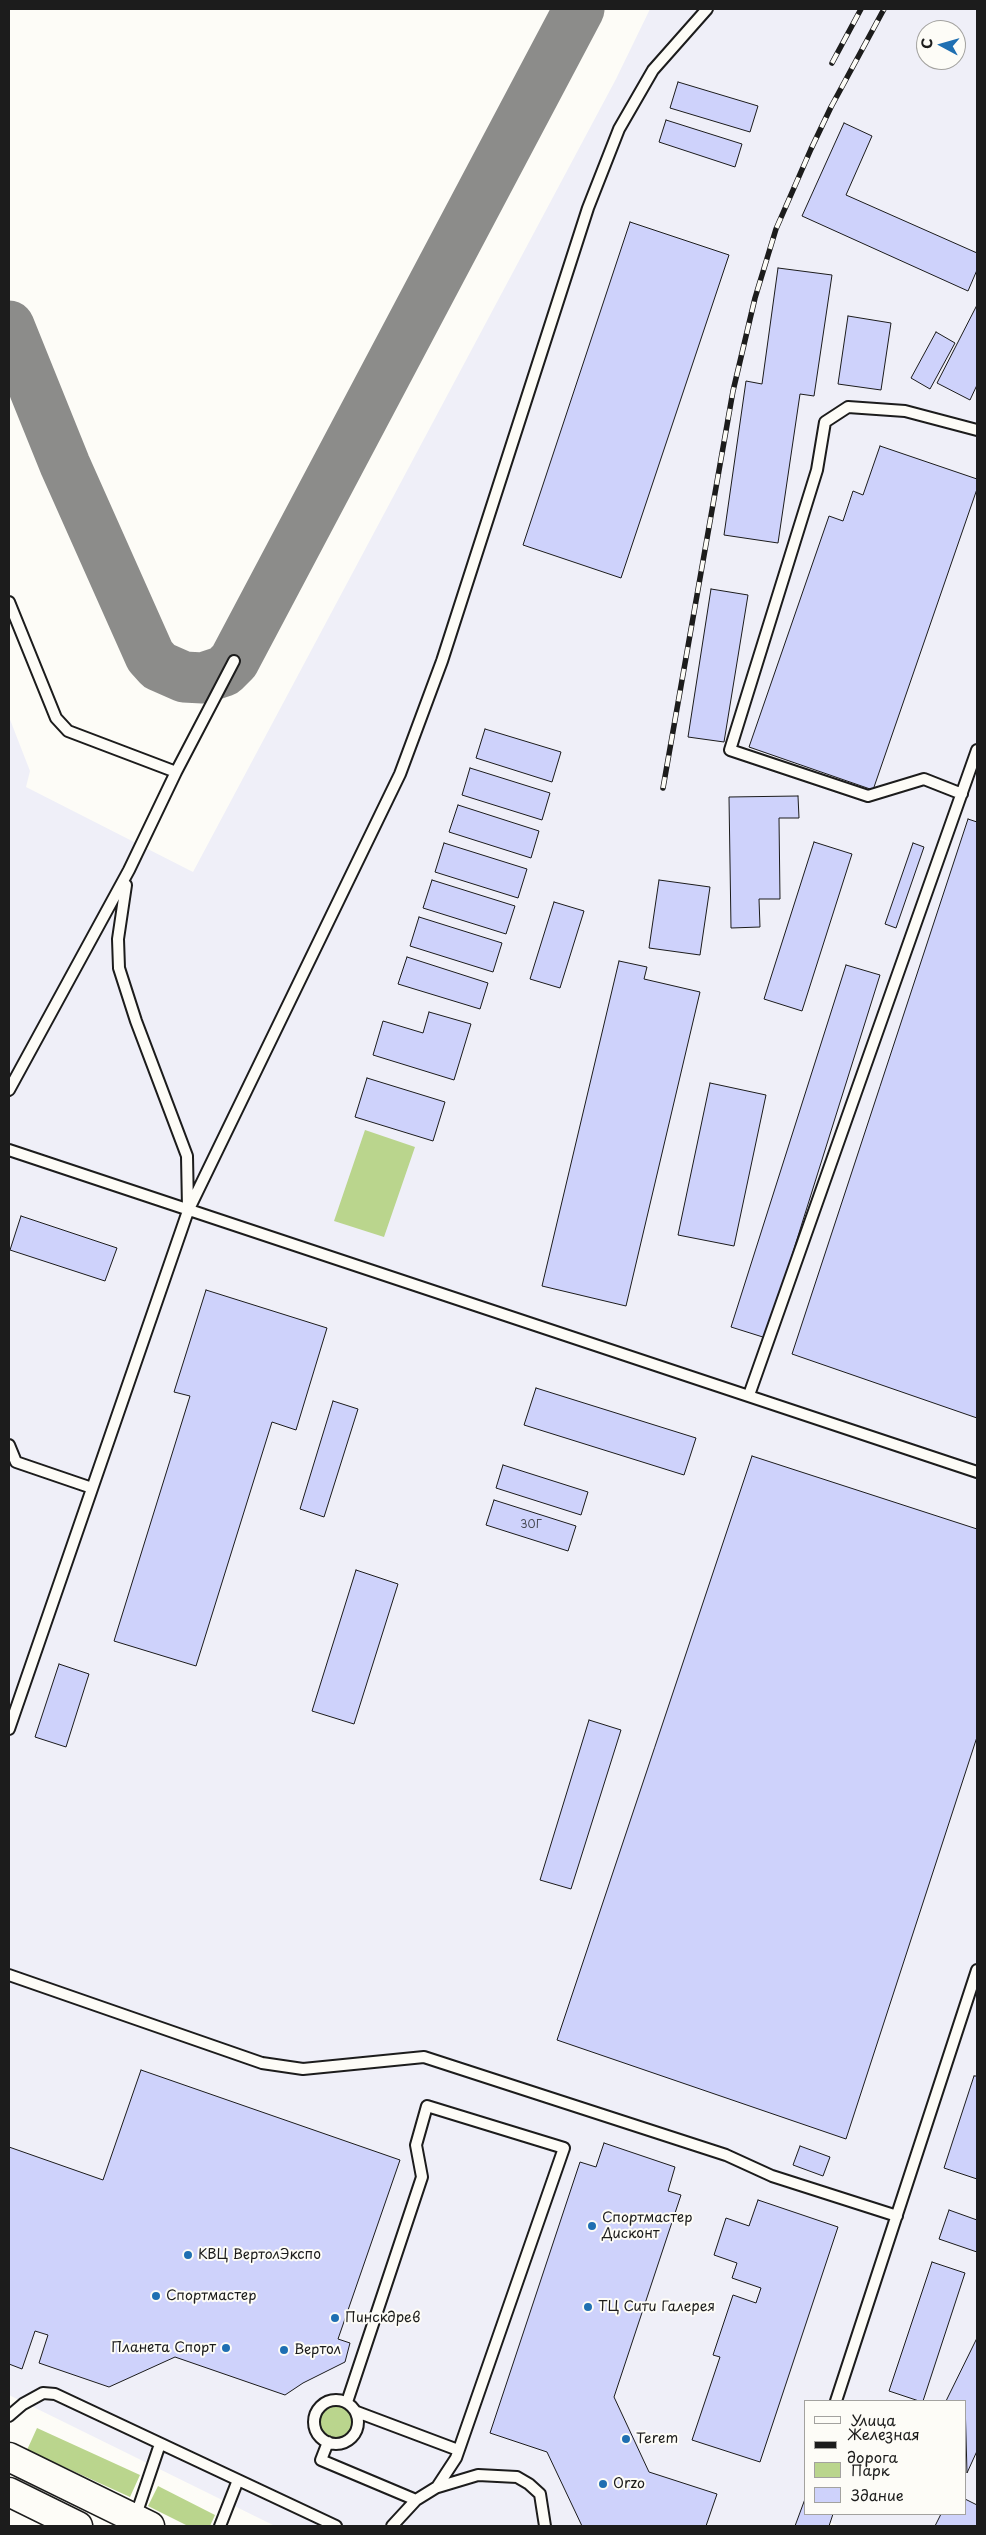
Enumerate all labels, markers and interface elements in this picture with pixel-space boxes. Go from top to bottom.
north arrow [916,20,966,70]
text: С [916,37,938,50]
house number: 30Г [520,1518,542,1532]
place label: Спортмастер Дисконт [602,2210,692,2242]
marker: Спортмастер Дисконт [586,2220,598,2232]
place label: КВЦ ВертолЭкспо [198,2247,321,2263]
marker: КВЦ ВертолЭкспо [182,2249,194,2261]
place label: Спортмастер [166,2288,256,2304]
marker: Спортмастер [150,2290,162,2302]
place label: ТЦ Сити Галерея [598,2299,715,2315]
marker: ТЦ Сити Галерея [582,2301,594,2313]
place label: Пинскдрев [345,2310,420,2326]
marker: Пинскдрев [329,2312,341,2324]
place label: Планета Спорт [111,2340,216,2356]
marker: Планета Спорт [220,2342,232,2354]
place label: Вертол [294,2342,341,2358]
marker: Вертол [278,2344,290,2356]
legend [804,2400,966,2515]
text: Улица [851,2408,896,2431]
text: Железная дорога [847,2422,920,2468]
place label: Terem [636,2431,678,2447]
marker: Terem [620,2433,632,2445]
text: Парк [851,2458,890,2481]
place label: Orzo [613,2476,645,2492]
marker: Orzo [597,2478,609,2490]
text: Здание [851,2483,904,2506]

